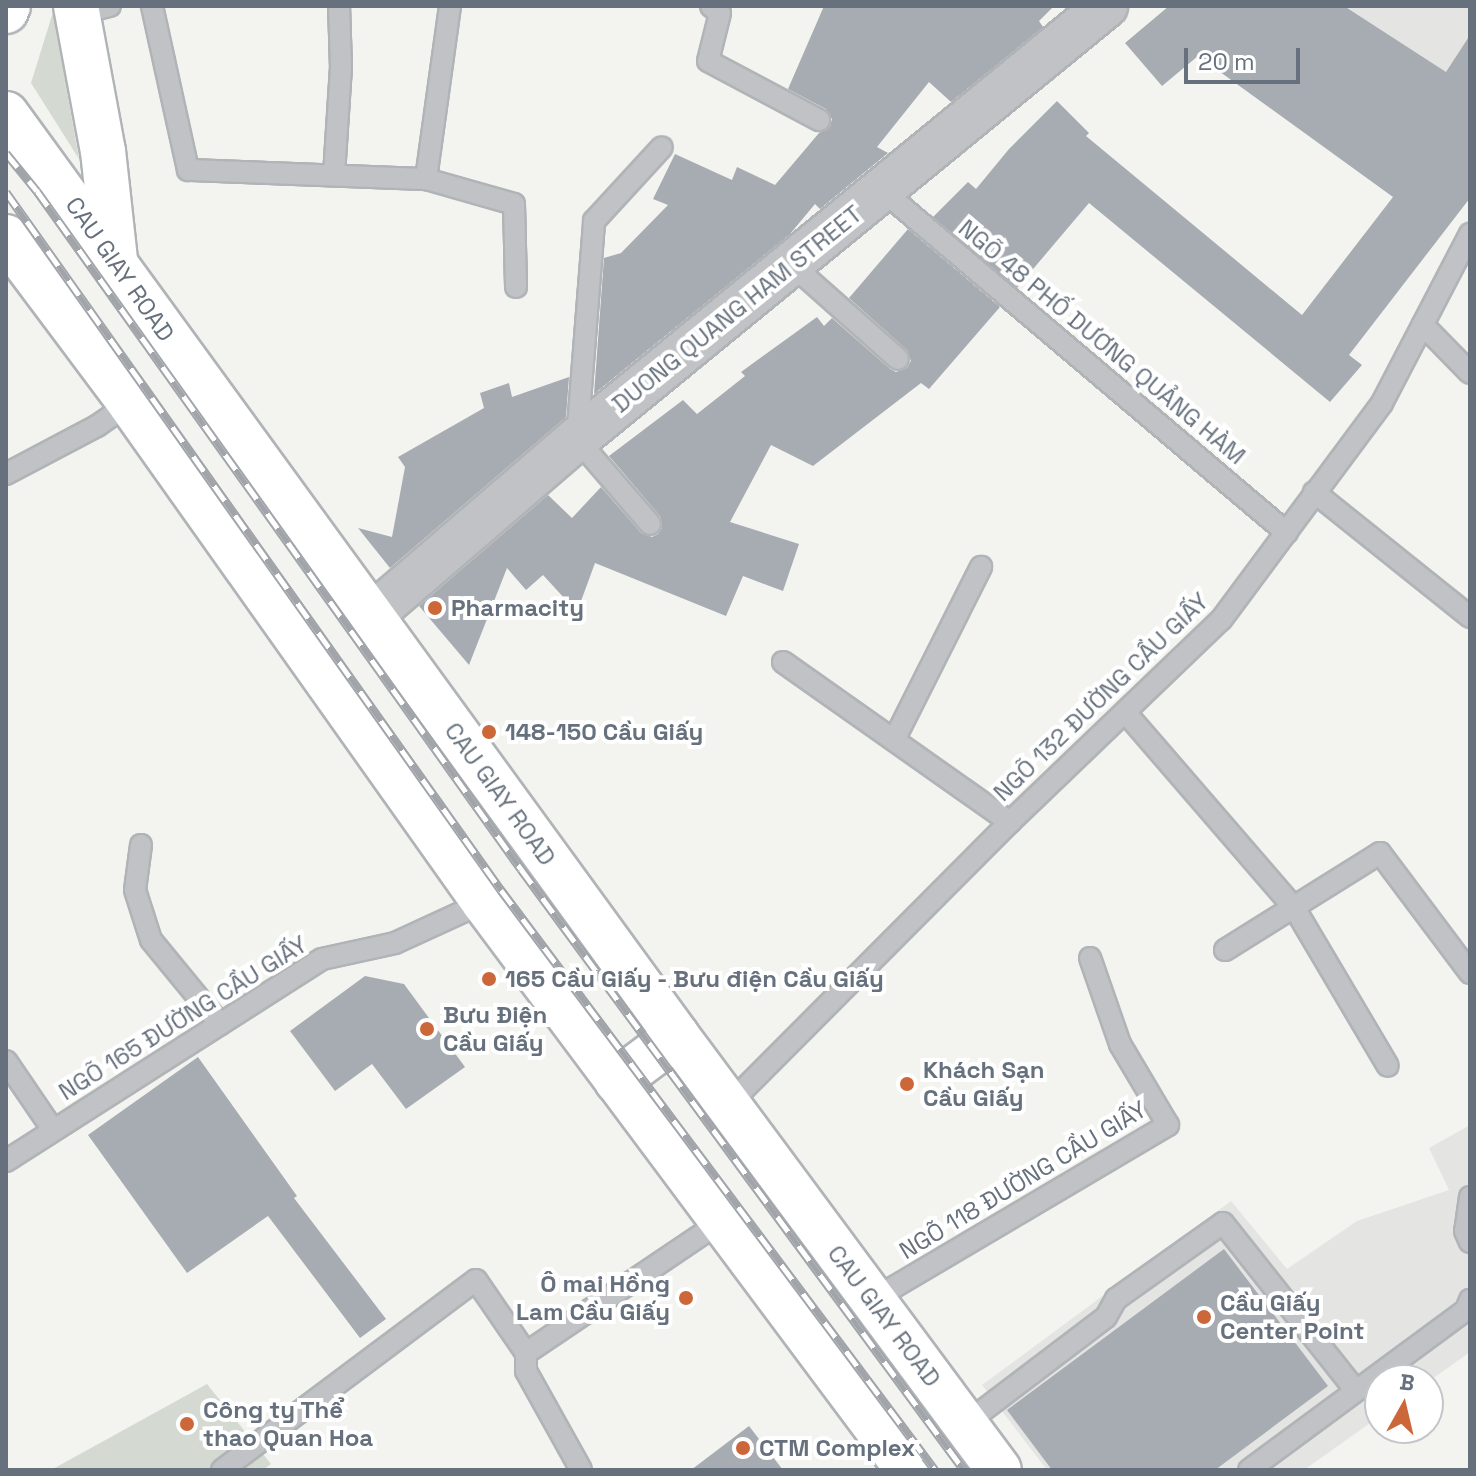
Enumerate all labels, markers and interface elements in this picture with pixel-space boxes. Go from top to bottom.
scale bar [1188,32,1304,82]
text: 20 m [1198,46,1255,77]
street label: CAU GIAY ROAD [59,191,181,347]
street label: DUONG QUANG HAM STREET [606,199,868,419]
street label: NGÕ 48 PHỐ DƯƠNG QUẢNG HÀM [953,214,1251,470]
street label: NGÕ 132 ĐƯỜNG CẦU GIẤY [988,587,1214,807]
place label: Pharmacity [451,594,584,622]
marker: Pharmacity [426,599,444,617]
street label: CAU GIAY ROAD [438,717,562,871]
place label: 148-150 Cầu Giấy [505,718,703,746]
marker: 148-150 Cầu Giấy [480,723,498,741]
street label: NGÕ 165 ĐƯỜNG CẦU GIẤY [53,930,313,1106]
place label: 165 Cầu Giấy - Bưu điện Cầu Giấy [505,965,885,993]
marker: 165 Cầu Giấy - Bưu điện Cầu Giấy [480,970,498,988]
place label: Bưu Điện Cầu Giấy [443,1001,547,1057]
marker: Bưu Điện Cầu Giấy [418,1020,436,1038]
place label: Khách Sạn Cầu Giấy [923,1056,1045,1112]
marker: Khách Sạn Cầu Giấy [898,1075,916,1093]
street label: NGÕ 118 ĐƯỜNG CẦU GIẤY [894,1095,1152,1265]
street label: CAU GIAY ROAD [821,1239,947,1393]
place label: Ô mai Hồng Lam Cầu Giấy [516,1270,670,1326]
marker: Ô mai Hồng Lam Cầu Giấy [677,1289,695,1307]
place label: Cầu Giấy Center Point [1220,1289,1364,1345]
marker: Cầu Giấy Center Point [1195,1308,1213,1326]
north arrow [1364,1364,1444,1444]
text: B [1398,1367,1416,1397]
place label: Công ty Thể thao Quan Hoa [203,1396,373,1452]
marker: Công ty Thể thao Quan Hoa [178,1415,196,1433]
place label: CTM Complex [759,1434,915,1462]
marker: CTM Complex [734,1439,752,1457]

